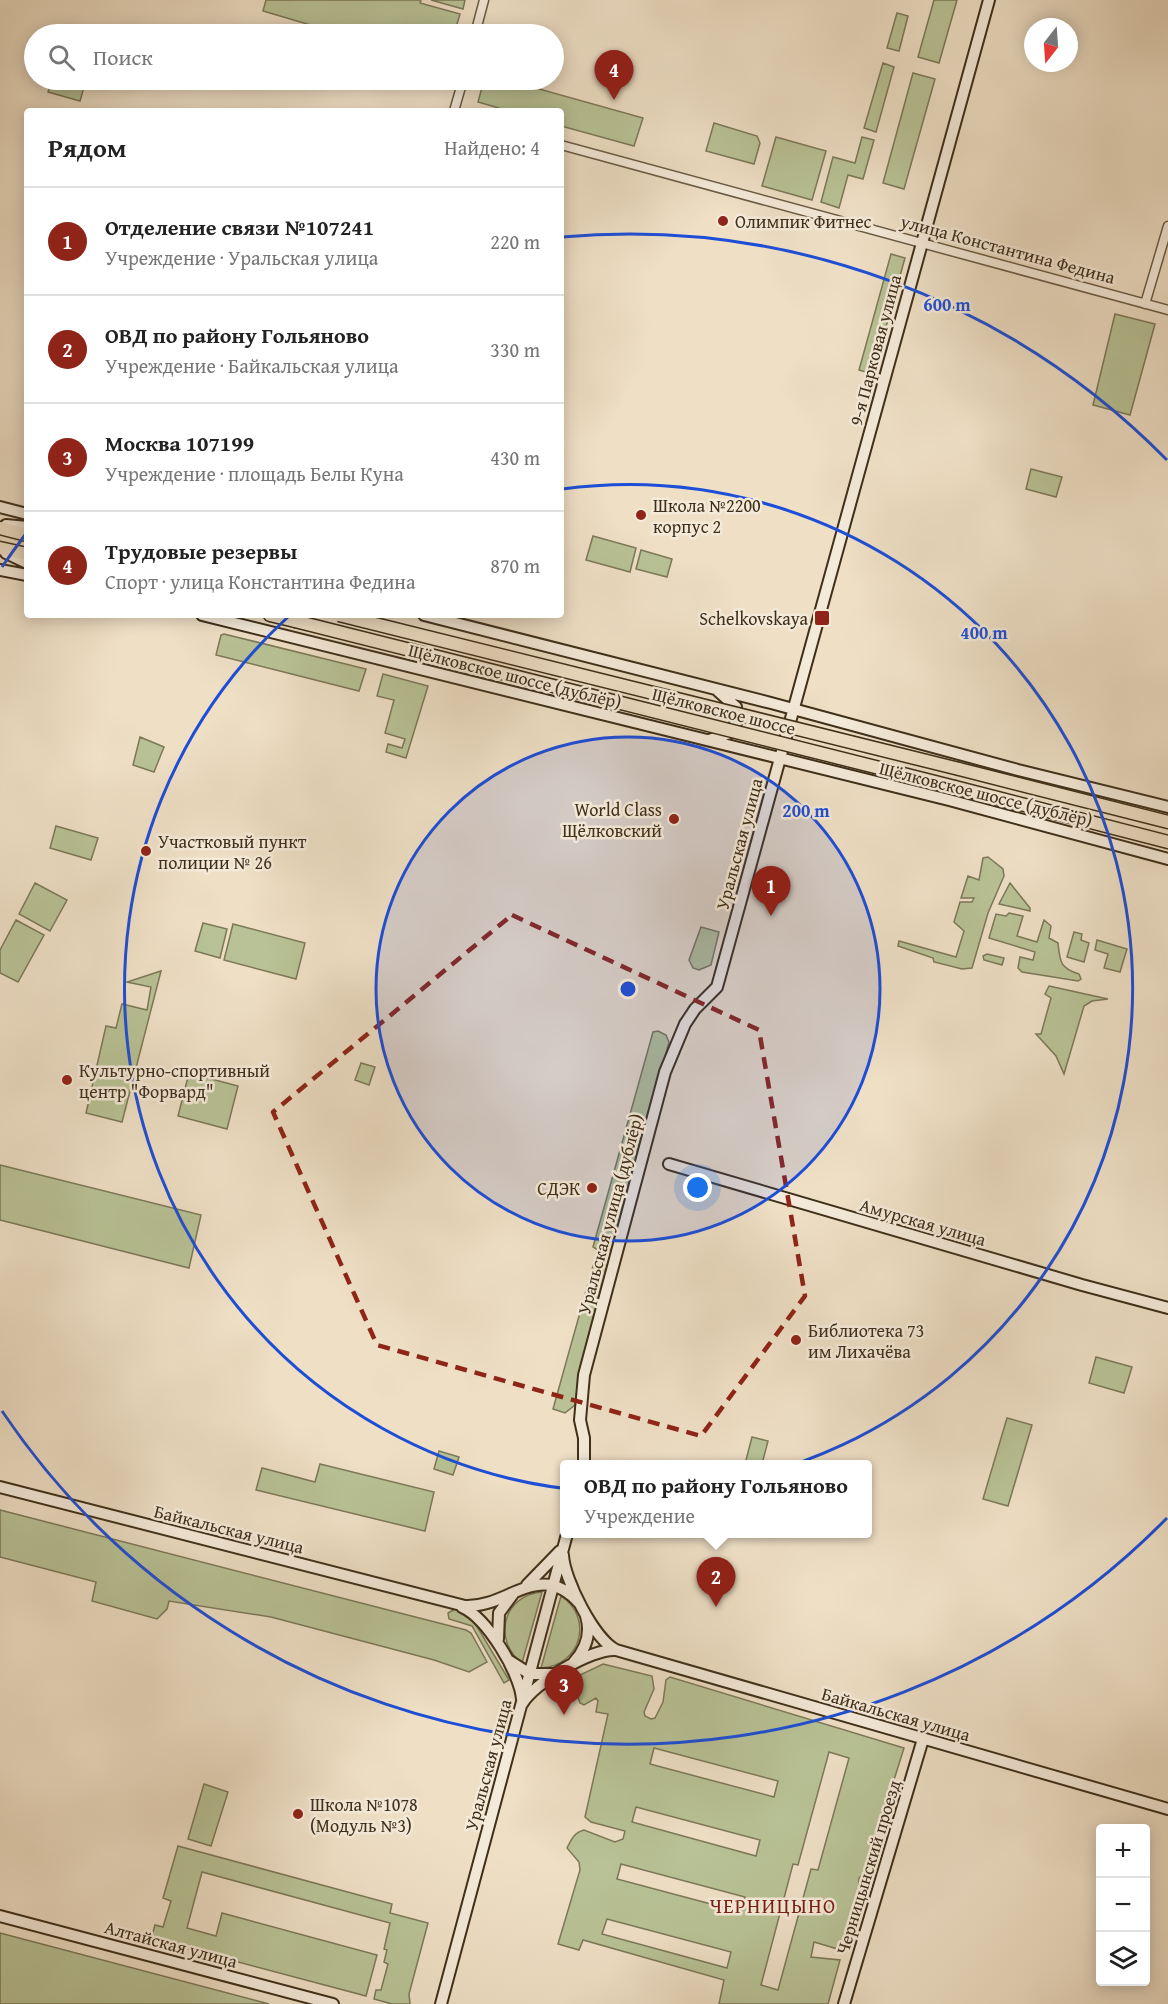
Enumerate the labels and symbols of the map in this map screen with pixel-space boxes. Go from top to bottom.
north arrow [1024,18,1078,72]
pin: 4 [594,51,634,100]
street label: улица Константина Федина [897,207,1119,291]
place label: Олимпик Фитнес [735,208,872,235]
marker: Олимпик Фитнес [716,214,730,228]
street label: 9-я Парковая улица [842,271,908,429]
text: 600 m [923,291,971,318]
place label: Школа №2200 корпус 2 [653,492,761,540]
marker: Школа №2200 корпус 2 [634,508,648,522]
place label: Schelkovskaya [699,605,808,632]
marker: Schelkovskaya [813,609,831,627]
text: 400 m [960,619,1008,646]
street label: Щёлковское шоссе (дублёр) [406,636,624,716]
street label: Щёлковское шоссе [649,680,799,742]
street label: Щёлковское шоссе (дублёр) [877,754,1095,834]
street label: Уральская улица [708,775,770,913]
place label: World Class Щёлковский [562,796,662,844]
text: 200 m [782,797,830,824]
marker: World Class Щёлковский [667,812,681,826]
place label: Участковый пункт полиции № 26 [158,828,307,876]
marker: Участковый пункт полиции № 26 [139,844,153,858]
pin: 1 [752,866,790,916]
centre of rings [618,979,638,999]
place label: Культурно-спортивный центр "Форвард" [79,1057,270,1105]
marker: Культурно-спортивный центр "Форвард" [60,1073,74,1087]
street label: Уральская улица (дублёр) [570,1110,650,1318]
your location [683,1173,712,1202]
place label: СДЭК [537,1175,580,1202]
marker: СДЭК [585,1181,599,1195]
street label: Амурская улица [857,1191,990,1253]
place label: Библиотека 73 им Лихачёва [808,1317,924,1365]
marker: Библиотека 73 им Лихачёва [789,1333,803,1347]
street label: Байкальская улица [151,1497,307,1561]
pin: 2 [696,1558,736,1607]
pin: 3 [544,1666,584,1715]
street label: Байкальская улица [818,1680,974,1748]
street label: Уральская улица [457,1696,519,1834]
street label: Черницынский проезд [829,1776,907,1958]
place label: Школа №1078 (Модуль №3) [310,1791,418,1839]
marker: Школа №1078 (Модуль №3) [291,1807,305,1821]
district label: ЧЕРНИЦЫНО [709,1891,837,1920]
street label: Алтайская улица [102,1913,241,1975]

